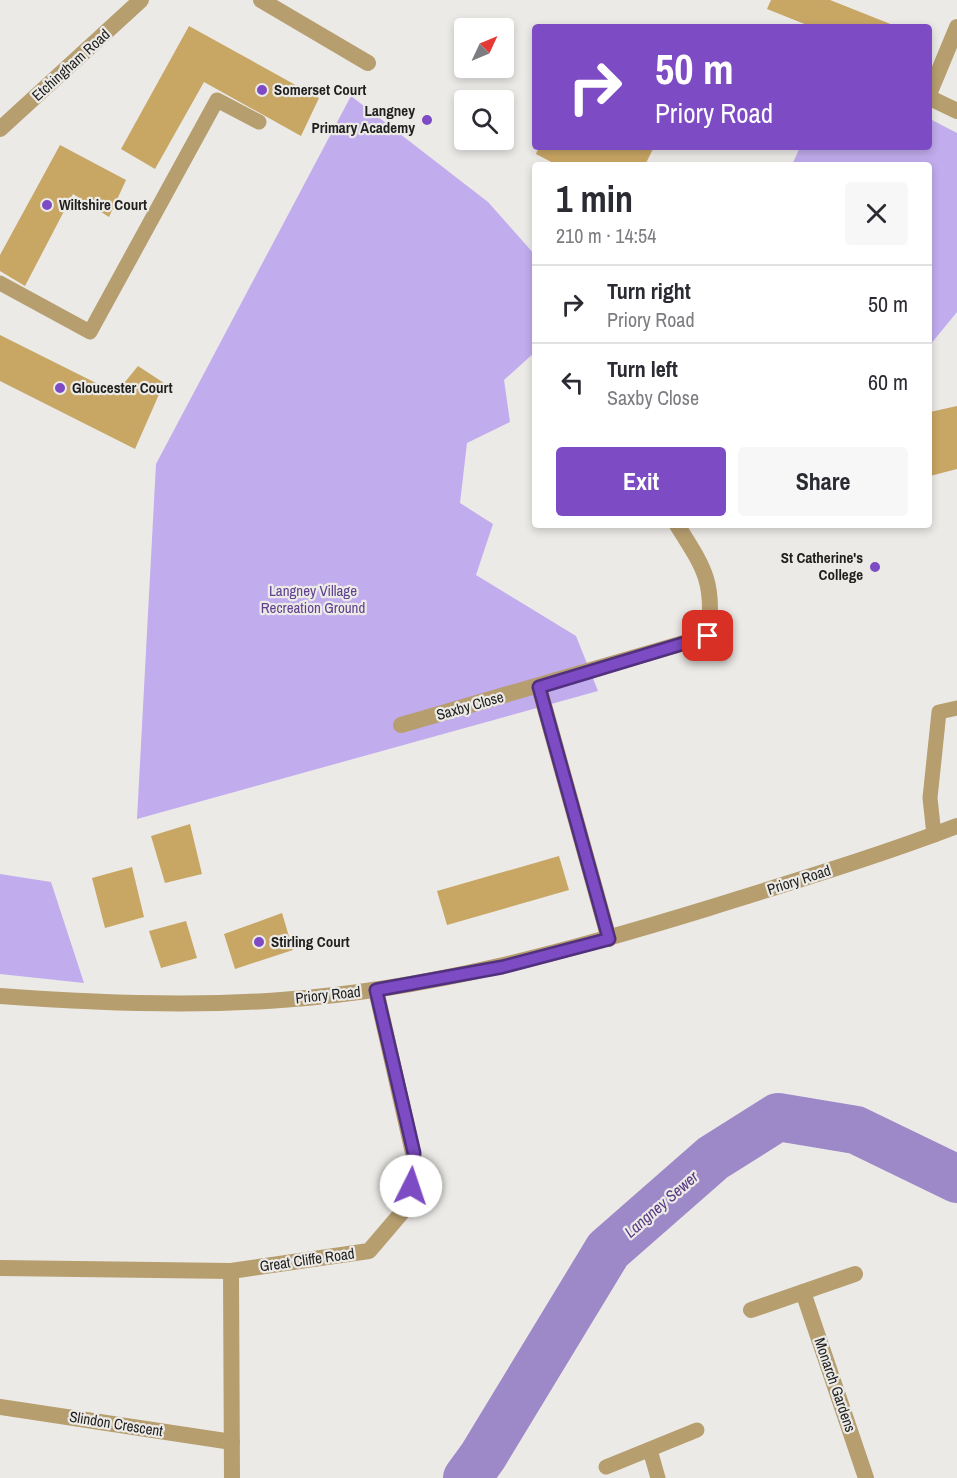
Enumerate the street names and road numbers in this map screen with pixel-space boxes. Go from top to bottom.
street label: Etchingham Road [27,24,114,105]
street label: Saxby Close [434,686,506,725]
street label: Priory Road [764,859,833,900]
street label: Priory Road [294,981,362,1008]
street label: Great Cliffe Road [258,1242,356,1277]
street label: Monarch Gardens [810,1335,861,1435]
street label: Slindon Crescent [68,1406,165,1441]

